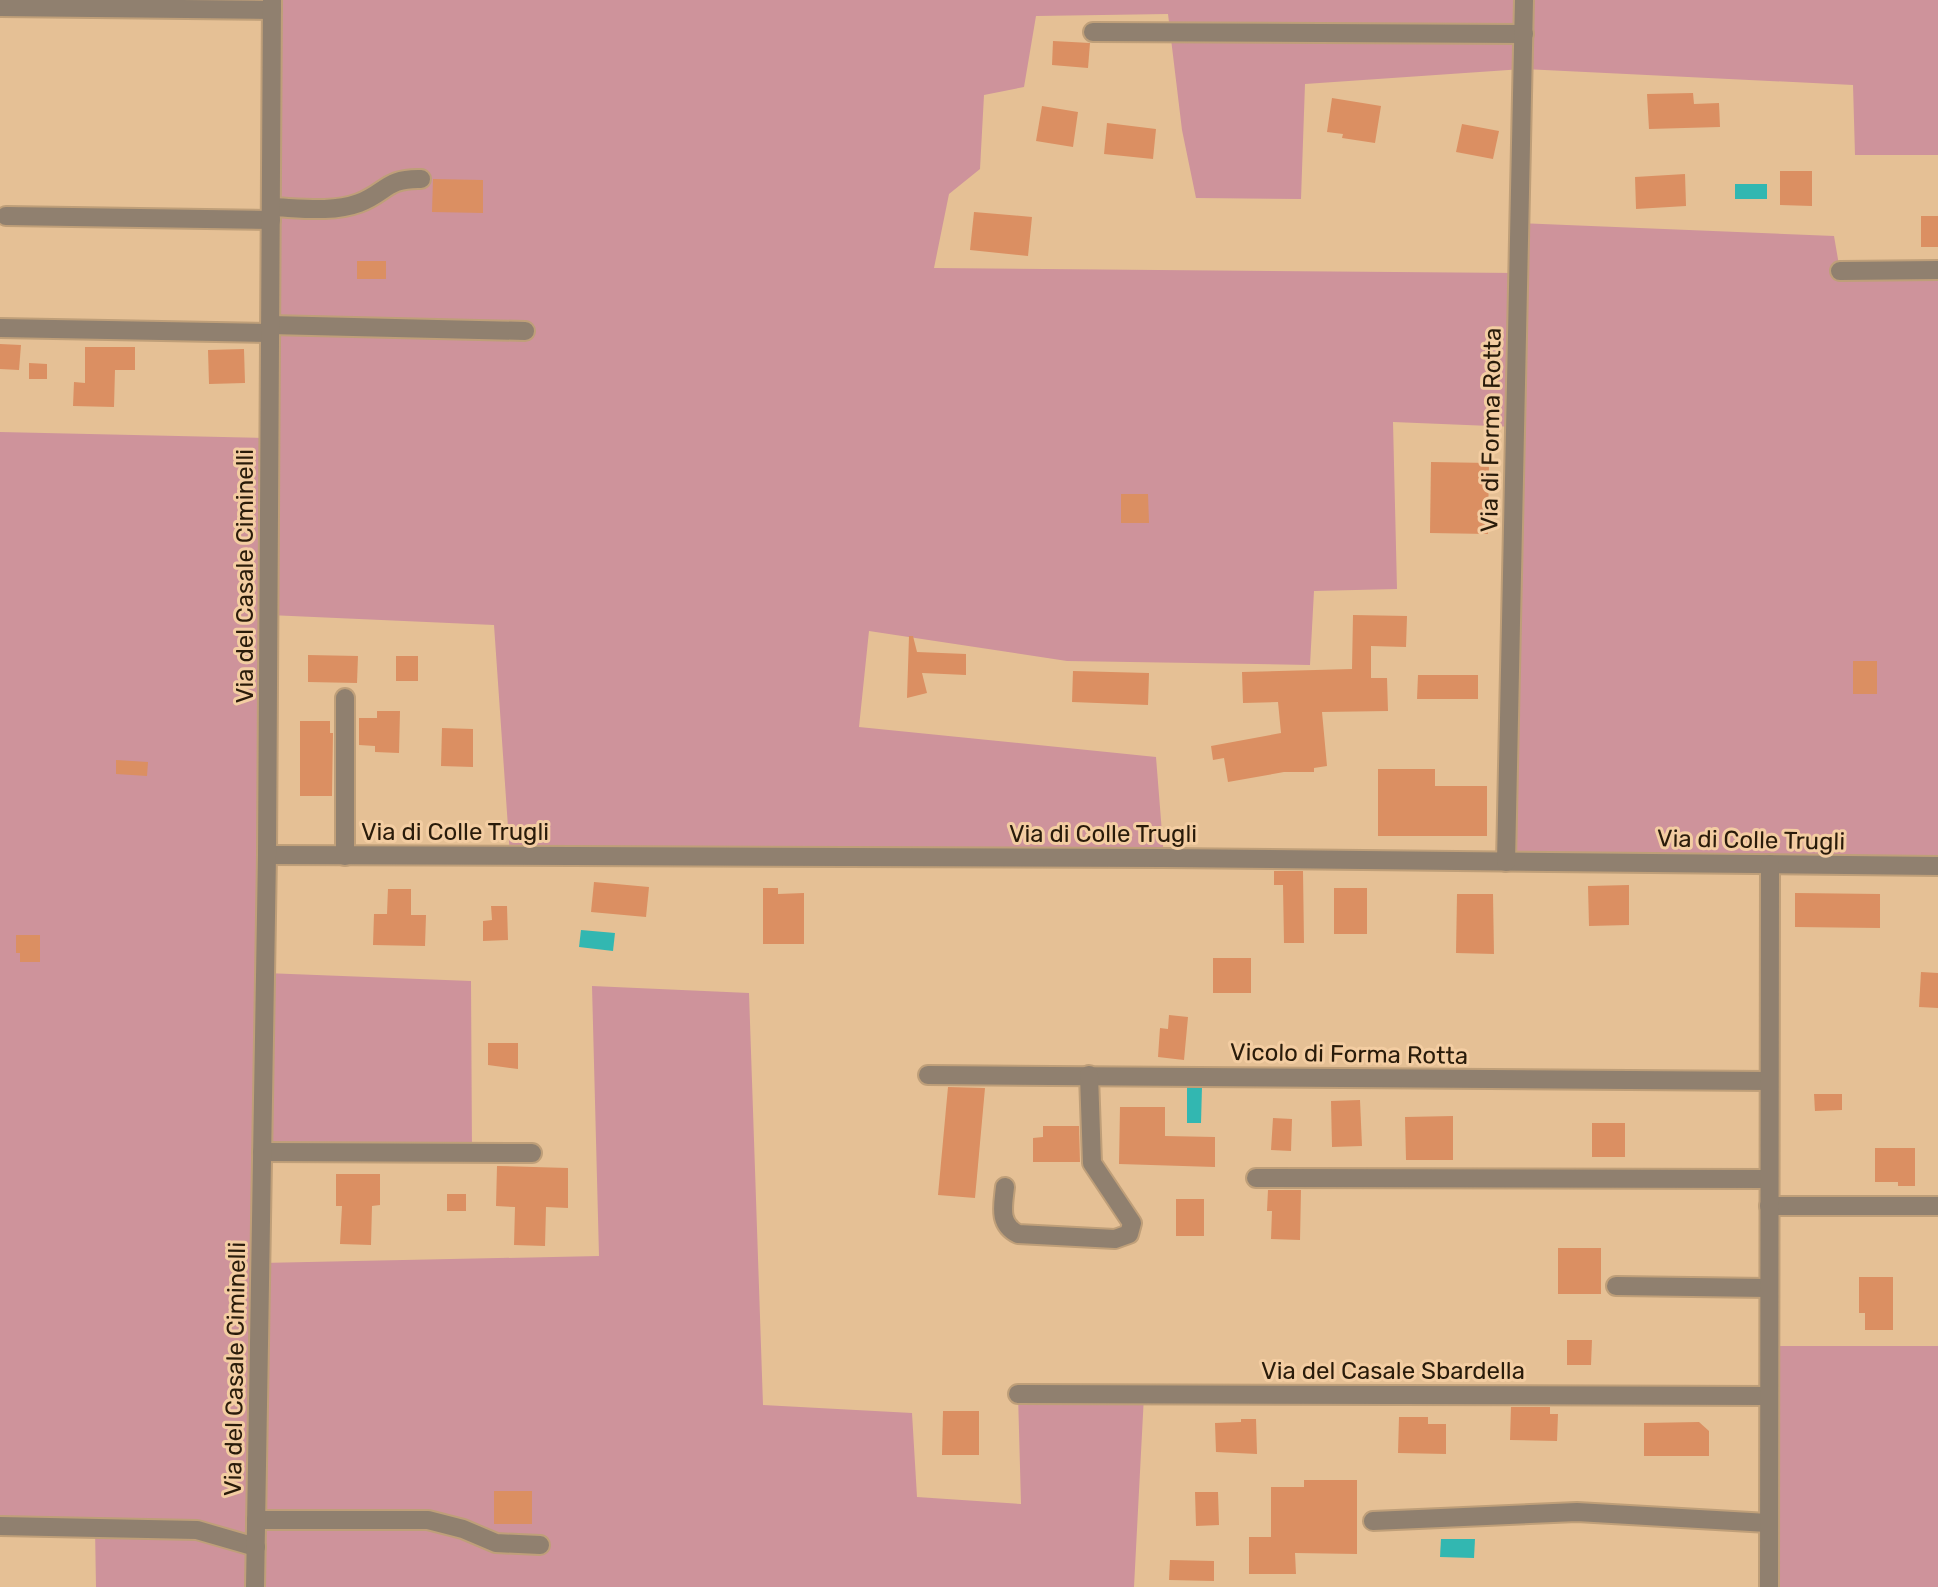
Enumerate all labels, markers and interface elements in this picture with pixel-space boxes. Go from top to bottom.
street label: Via di Forma Rotta [1475,327,1507,533]
street label: Via del Casale Ciminelli [231,449,259,703]
street label: Via di Colle Trugli [361,818,549,846]
street label: Via di Colle Trugli [1009,820,1197,848]
street label: Via di Colle Trugli [1657,824,1845,856]
street label: Vicolo di Forma Rotta [1230,1038,1468,1070]
street label: Via del Casale Ciminelli [219,1242,251,1496]
street label: Via del Casale Sbardella [1261,1357,1525,1385]

